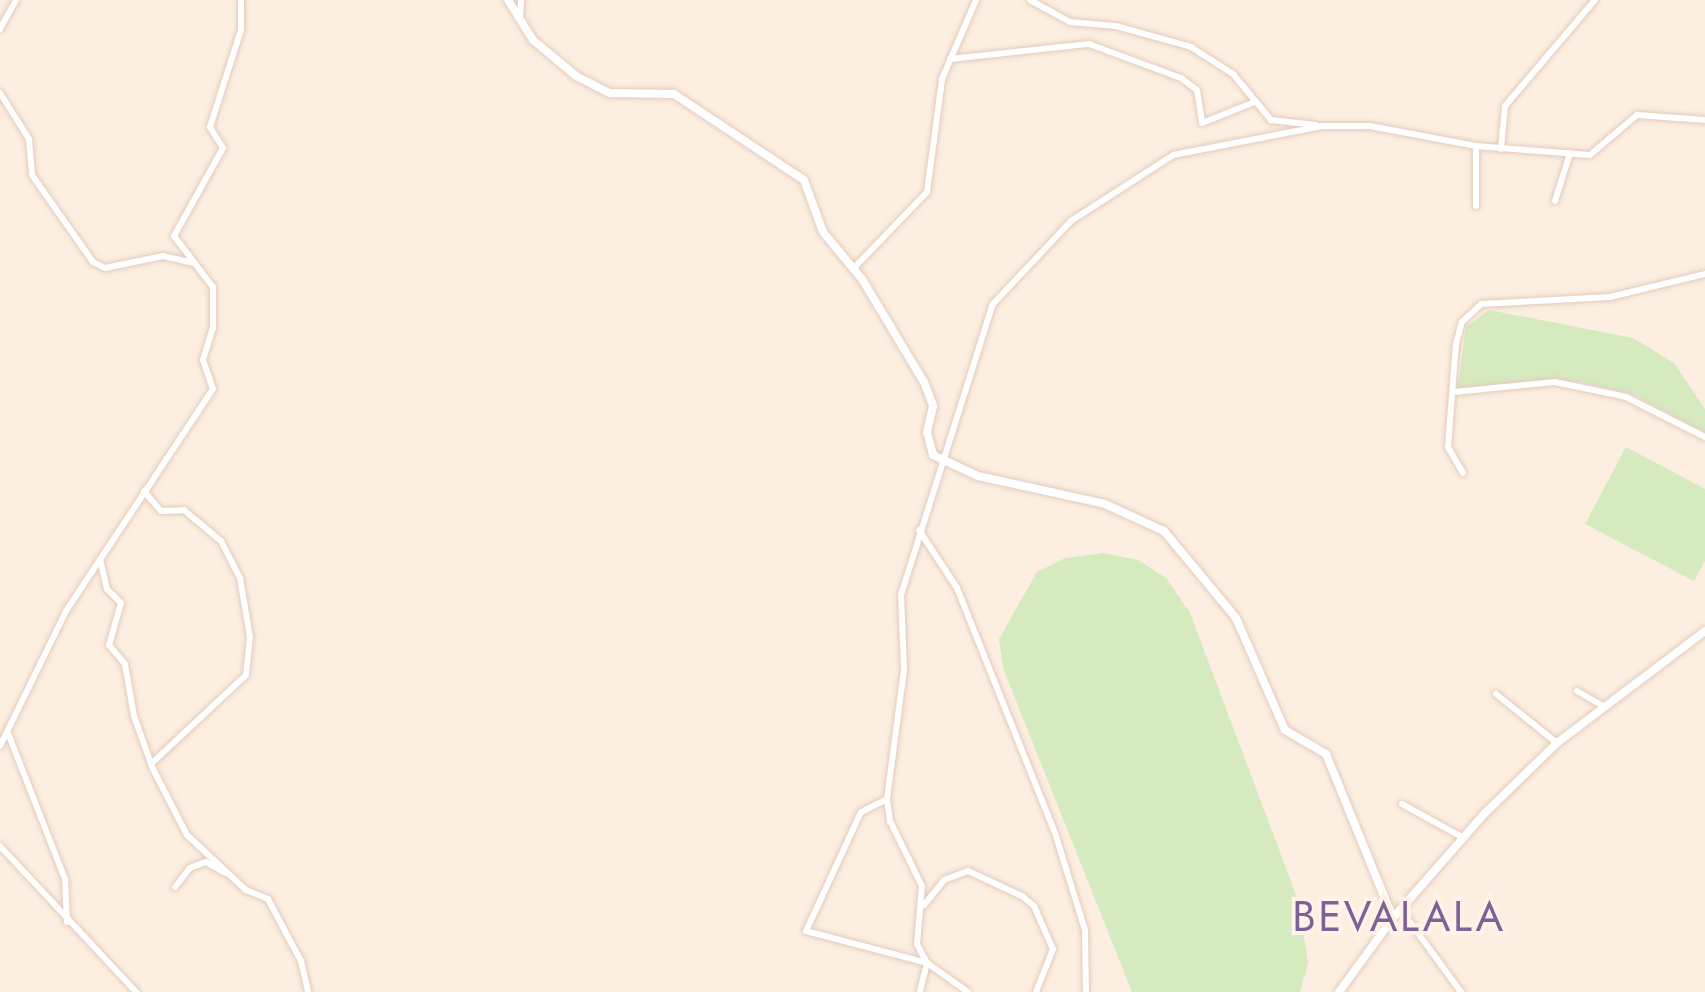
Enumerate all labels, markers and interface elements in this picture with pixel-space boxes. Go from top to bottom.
district label: BEVALALA [1292,892,1506,942]

